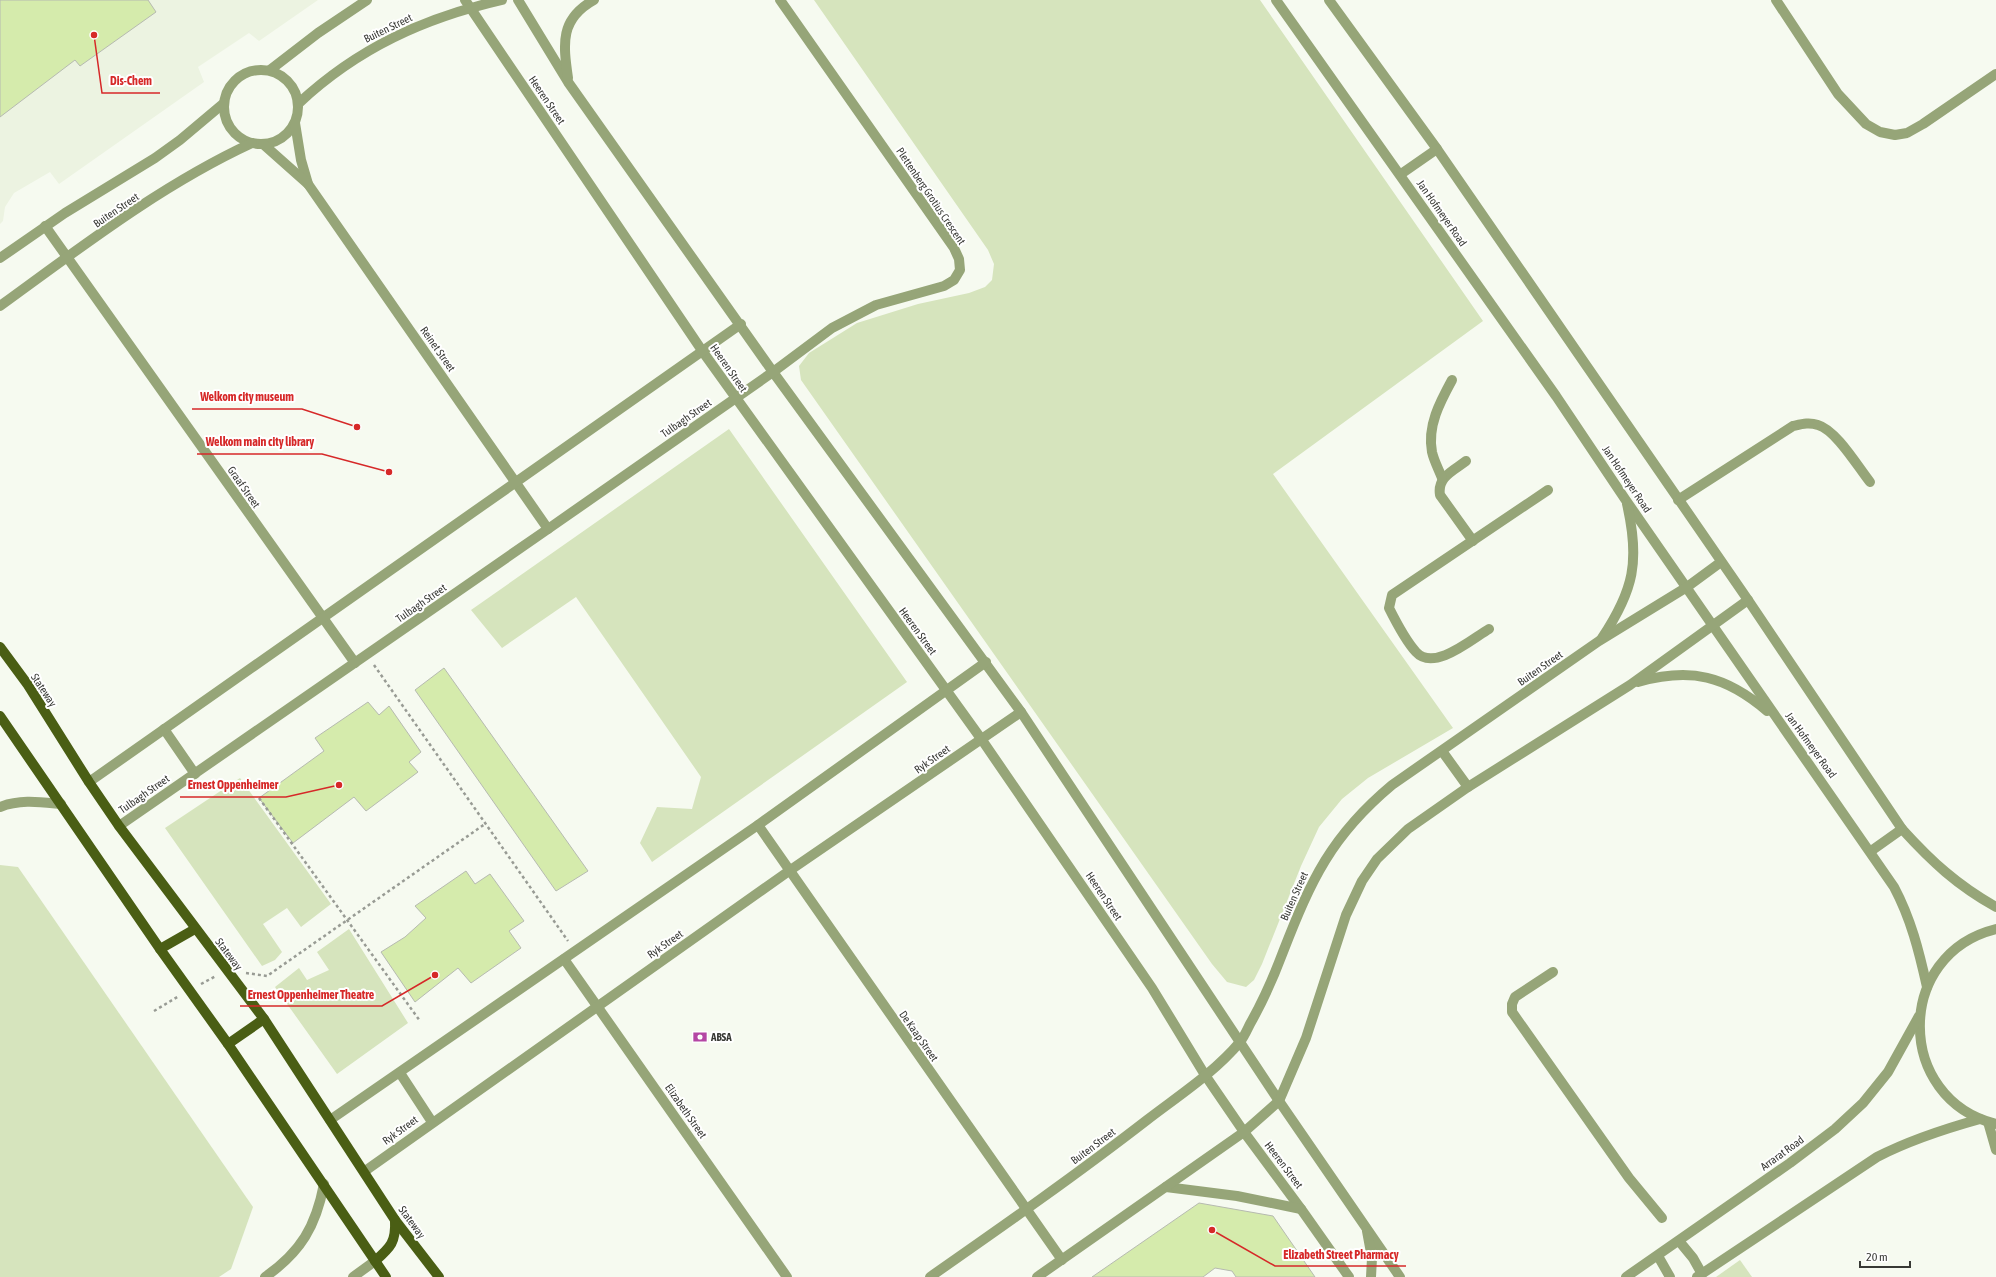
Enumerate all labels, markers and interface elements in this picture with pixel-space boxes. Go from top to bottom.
street label: Buiten Street [362,11,414,45]
callout: Dis-Chem [102,69,160,93]
text: Dis-Chem [110,74,152,88]
street label: Heeren Street [526,74,568,126]
street label: Plettenberg Grotius Crescent [894,145,968,247]
street label: Jan Hofmeyer Road [1415,178,1469,248]
street label: Buiten Street [91,190,141,230]
street label: Reinet Street [418,324,458,374]
street label: Heeren Street [708,342,750,394]
callout: Welkom city museum [192,385,302,409]
text: Welkom city museum [199,390,294,404]
street label: Tulbagh Street [659,396,713,440]
callout: Welkom main city library [197,430,322,454]
text: Welkom main city library [205,435,314,449]
street label: Jan Hofmeyer Road [1600,443,1654,515]
street label: Graaf Street [225,464,263,510]
street label: Tulbagh Street [394,581,448,625]
street label: Heeren Street [897,605,939,657]
street label: Buiten Street [1515,648,1565,688]
street label: Stateway [29,671,59,709]
street label: Jan Hofmeyer Road [1783,710,1839,780]
street label: Ryk Street [912,742,952,776]
street label: Tulbagh Street [117,772,171,816]
callout: Ernest Oppenheimer [180,773,286,797]
text: Ernest Oppenheimer [188,778,279,792]
street label: Heeren Street [1083,870,1125,922]
street label: Buiten Street [1278,870,1310,922]
street label: Ryk Street [645,927,685,961]
street label: Stateway [213,936,245,973]
callout: Ernest Oppenheimer Theatre [240,982,382,1006]
text: Ernest Oppenheimer Theatre [248,988,375,1002]
street label: De Kaap Street [897,1008,941,1064]
bank icon: ABSA [692,1029,708,1045]
place label: ABSA [710,1031,732,1043]
street label: Elizabeth Street [663,1082,709,1140]
street label: Ryk Street [380,1113,420,1147]
street label: Buiten Street [1069,1126,1117,1166]
street label: Arrarat Road [1758,1133,1806,1173]
street label: Heeren Street [1262,1139,1306,1191]
street label: Stateway [396,1204,428,1241]
callout: Elizabeth Street Pharmacy [1275,1242,1406,1266]
scale bar [1860,1243,1910,1269]
text: Elizabeth Street Pharmacy [1283,1248,1399,1262]
text: 20 m [1866,1250,1888,1264]

